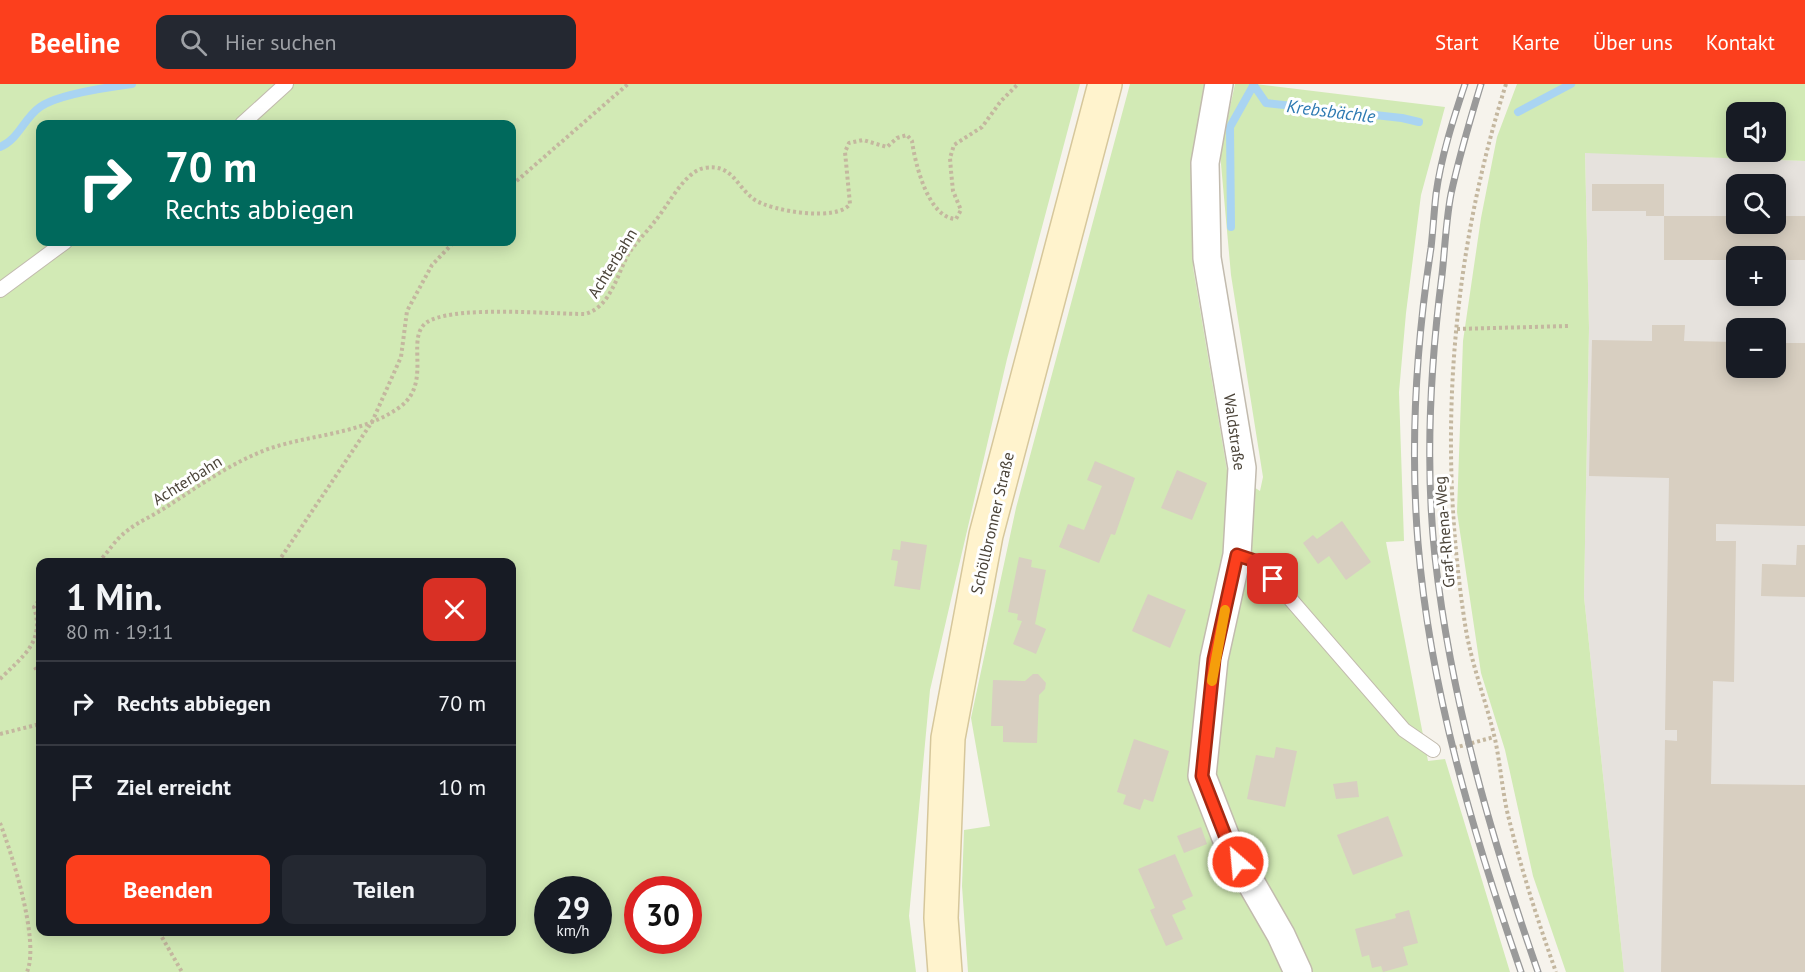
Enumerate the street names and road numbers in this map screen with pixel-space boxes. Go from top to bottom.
street label: Achterbahn [583,225,641,301]
street label: Waldstraße [1220,393,1250,471]
street label: Schöllbronner Straße [966,450,1018,596]
street label: Achterbahn [149,451,225,509]
street label: Graf-Rhena-Weg [1429,475,1459,589]

